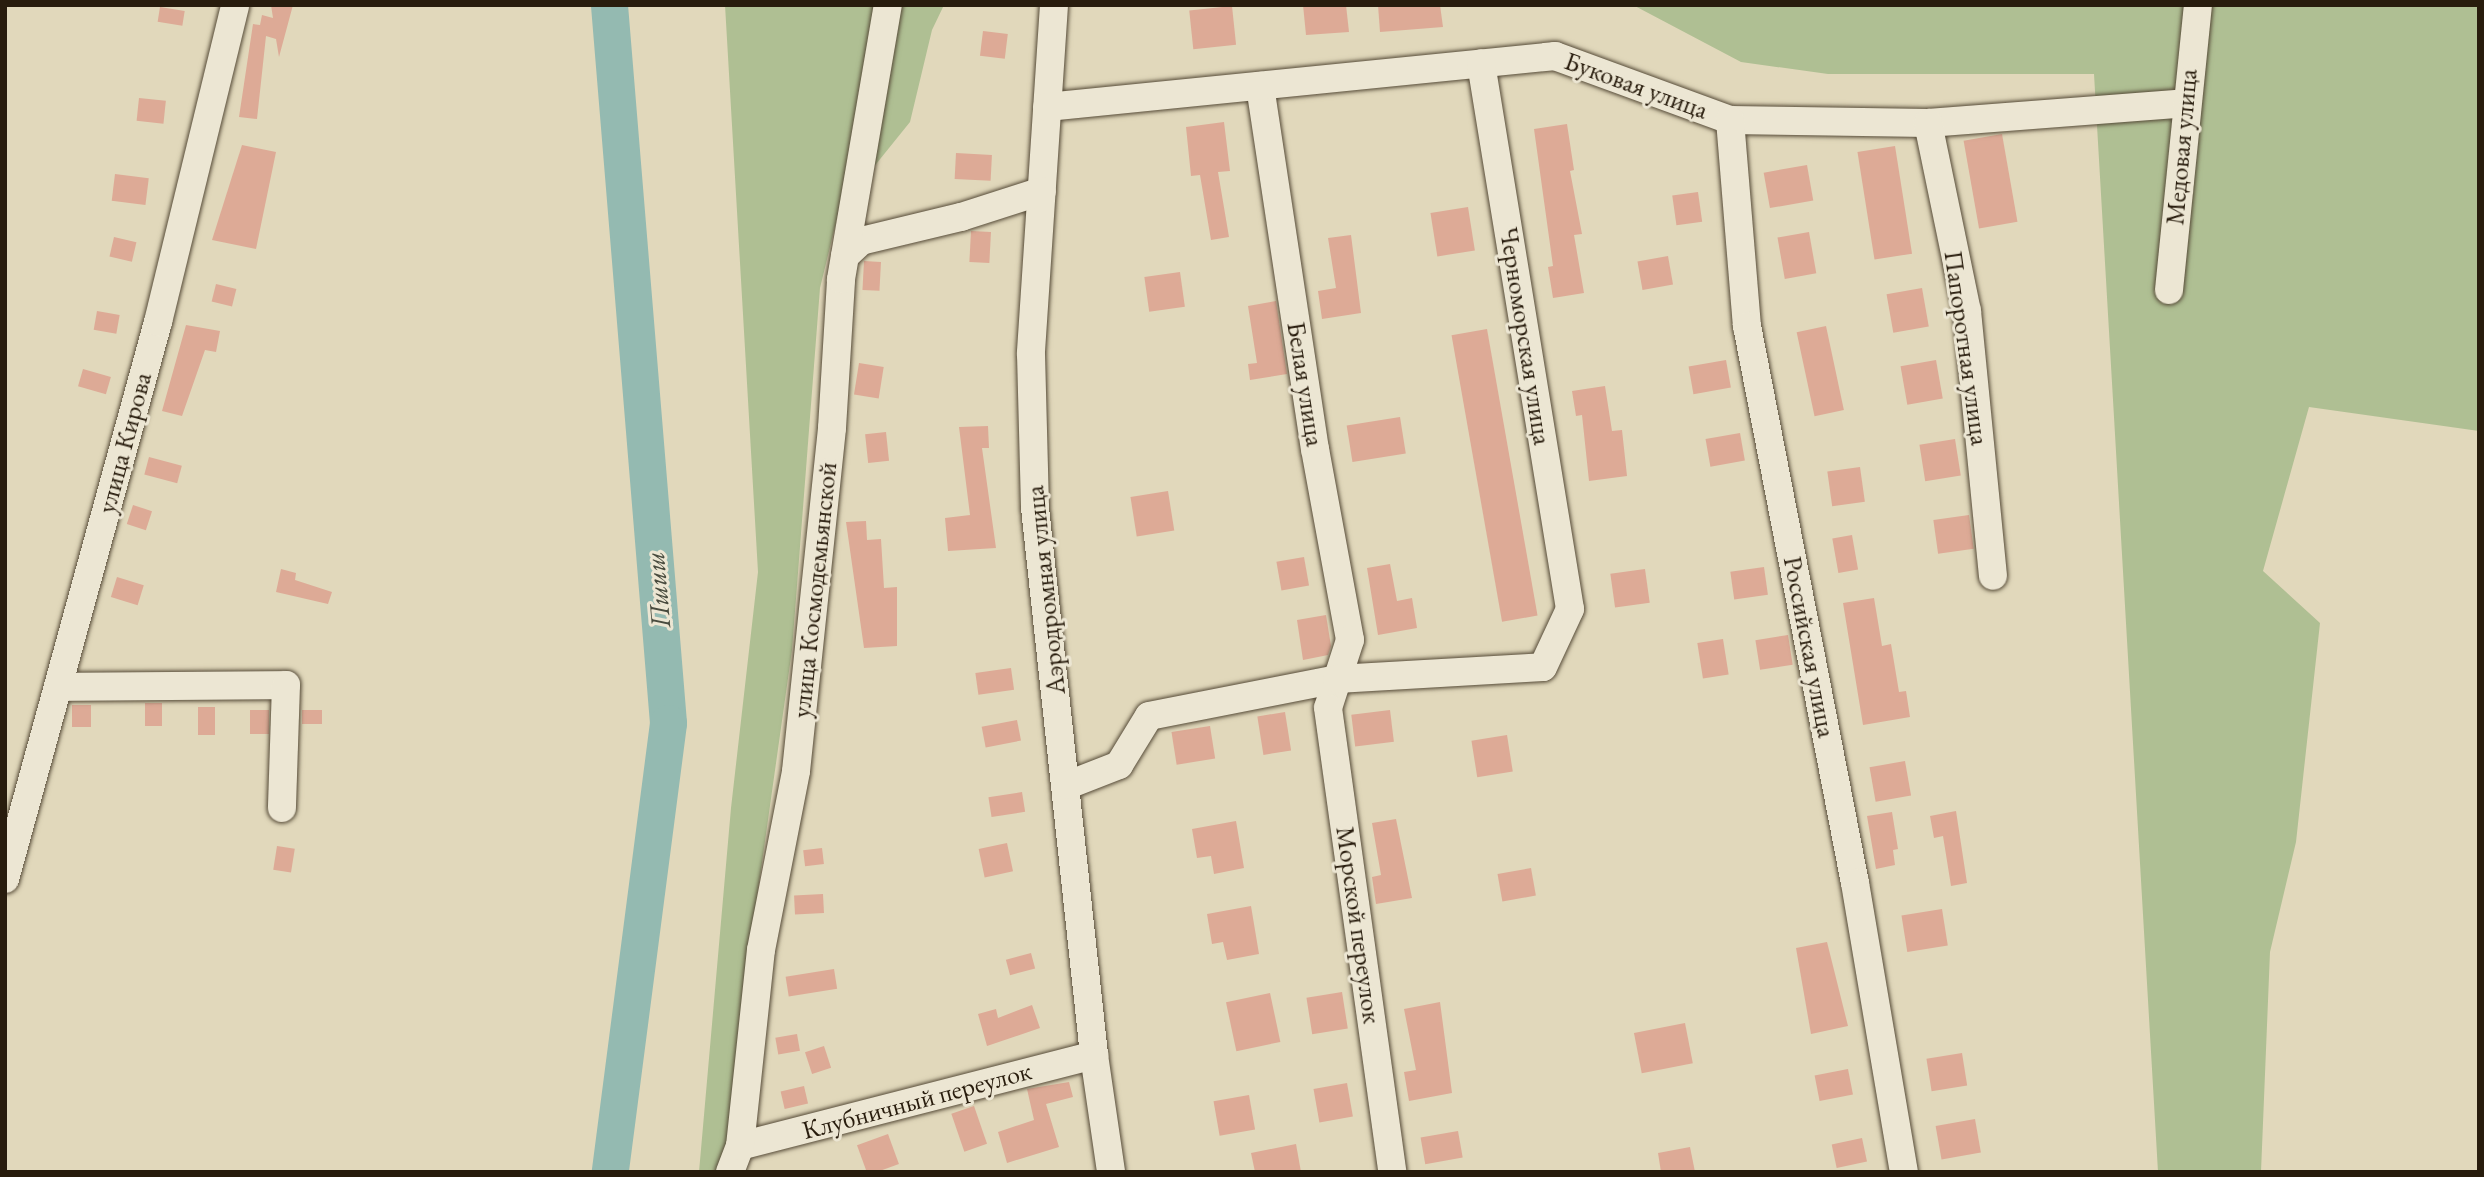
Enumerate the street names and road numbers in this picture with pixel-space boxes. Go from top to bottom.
street label: Буковая улица [1560,46,1712,126]
street label: Медовая улица [2160,68,2204,226]
street label: Черноморская улица [1492,225,1558,447]
street label: Папоротная улица [1937,249,1995,447]
street label: Белая улица [1280,319,1330,449]
street label: улица Кирова [91,369,159,517]
street label: улица Космодемьянской [786,461,844,719]
street label: Аэродромная улица [1020,484,1072,696]
street label: Российская улица [1776,554,1842,740]
street label: Морской переулок [1329,825,1387,1025]
street label: Клубничный переулок [799,1055,1035,1147]

